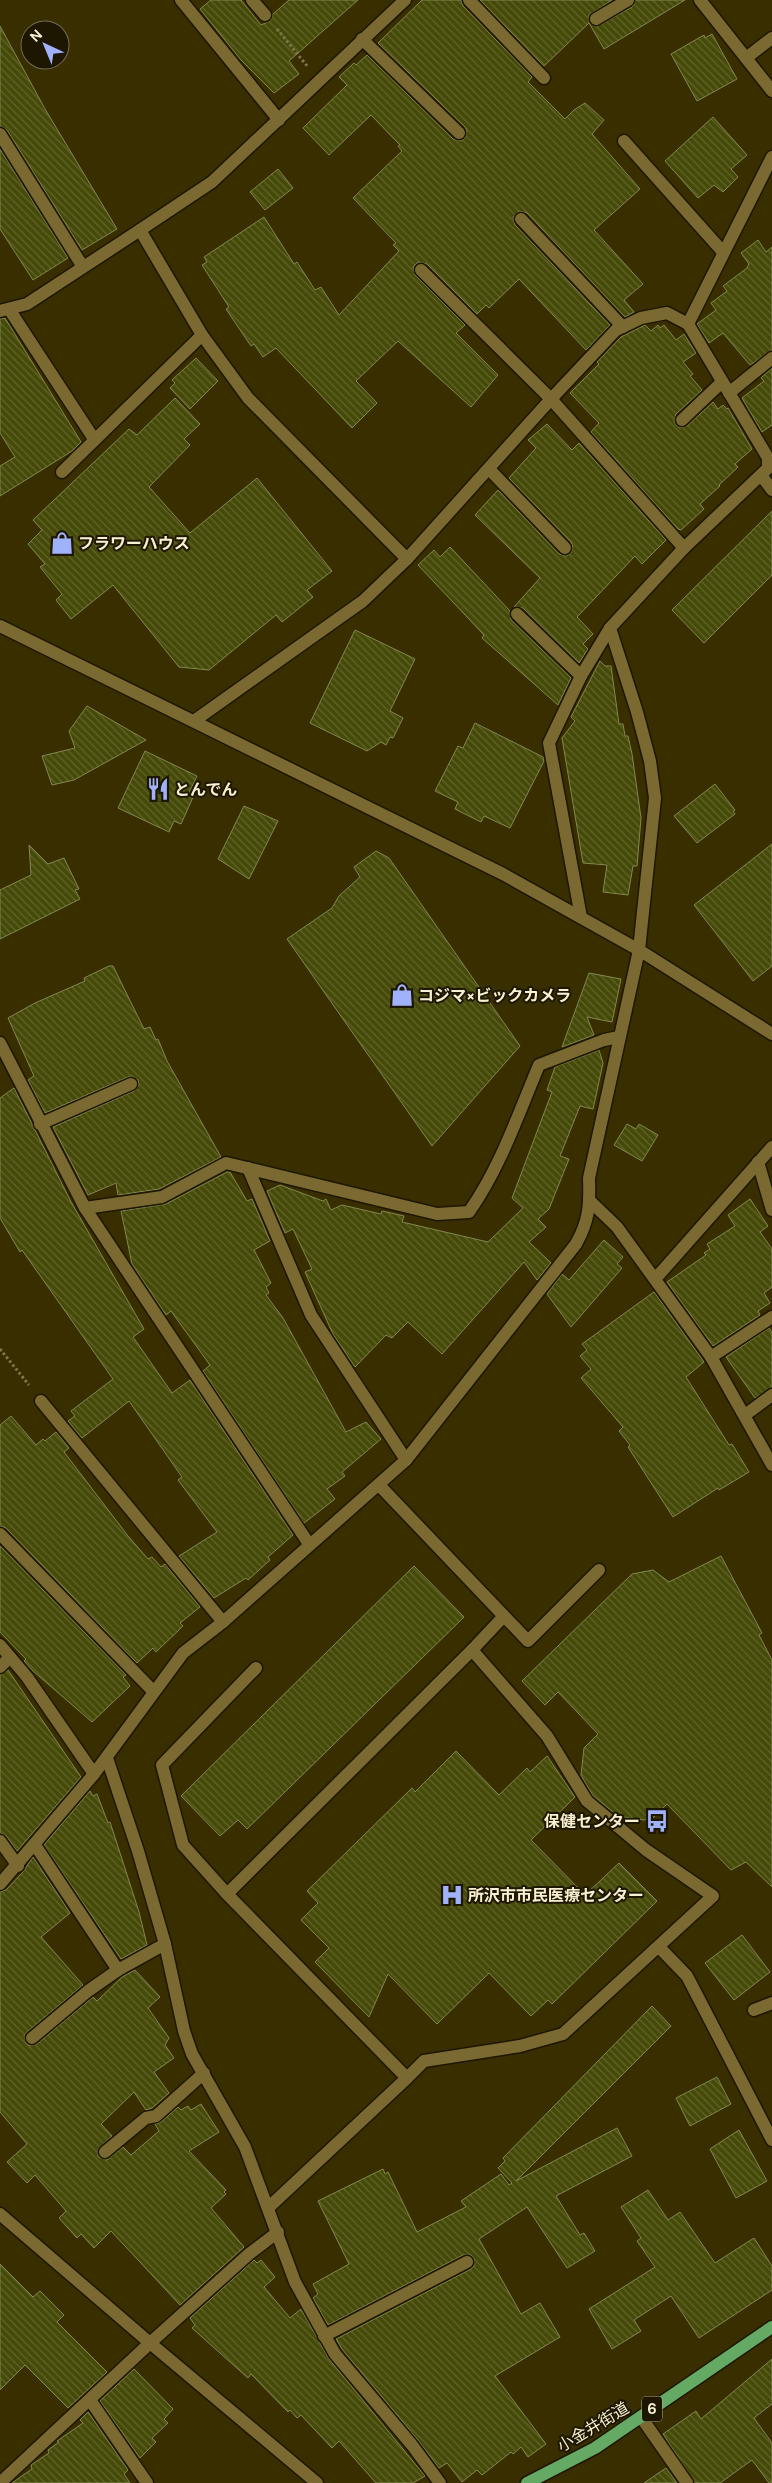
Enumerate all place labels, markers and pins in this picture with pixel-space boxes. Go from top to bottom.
shop icon: フラワーハウス [49,530,75,556]
place label: フラワーハウス [78,533,190,554]
restaurant icon: とんでん [145,776,171,802]
place label: とんでん [174,779,237,800]
shop icon: コジマ×ビックカメラ [389,982,415,1008]
place label: コジマ×ビックカメラ [418,985,571,1006]
bus stop icon: 保健センター [644,1808,670,1834]
place label: 保健センター [544,1811,640,1832]
hospital icon: 所沢市市民医療センター [439,1882,465,1908]
place label: 所沢市市民医療センター [468,1885,644,1906]

